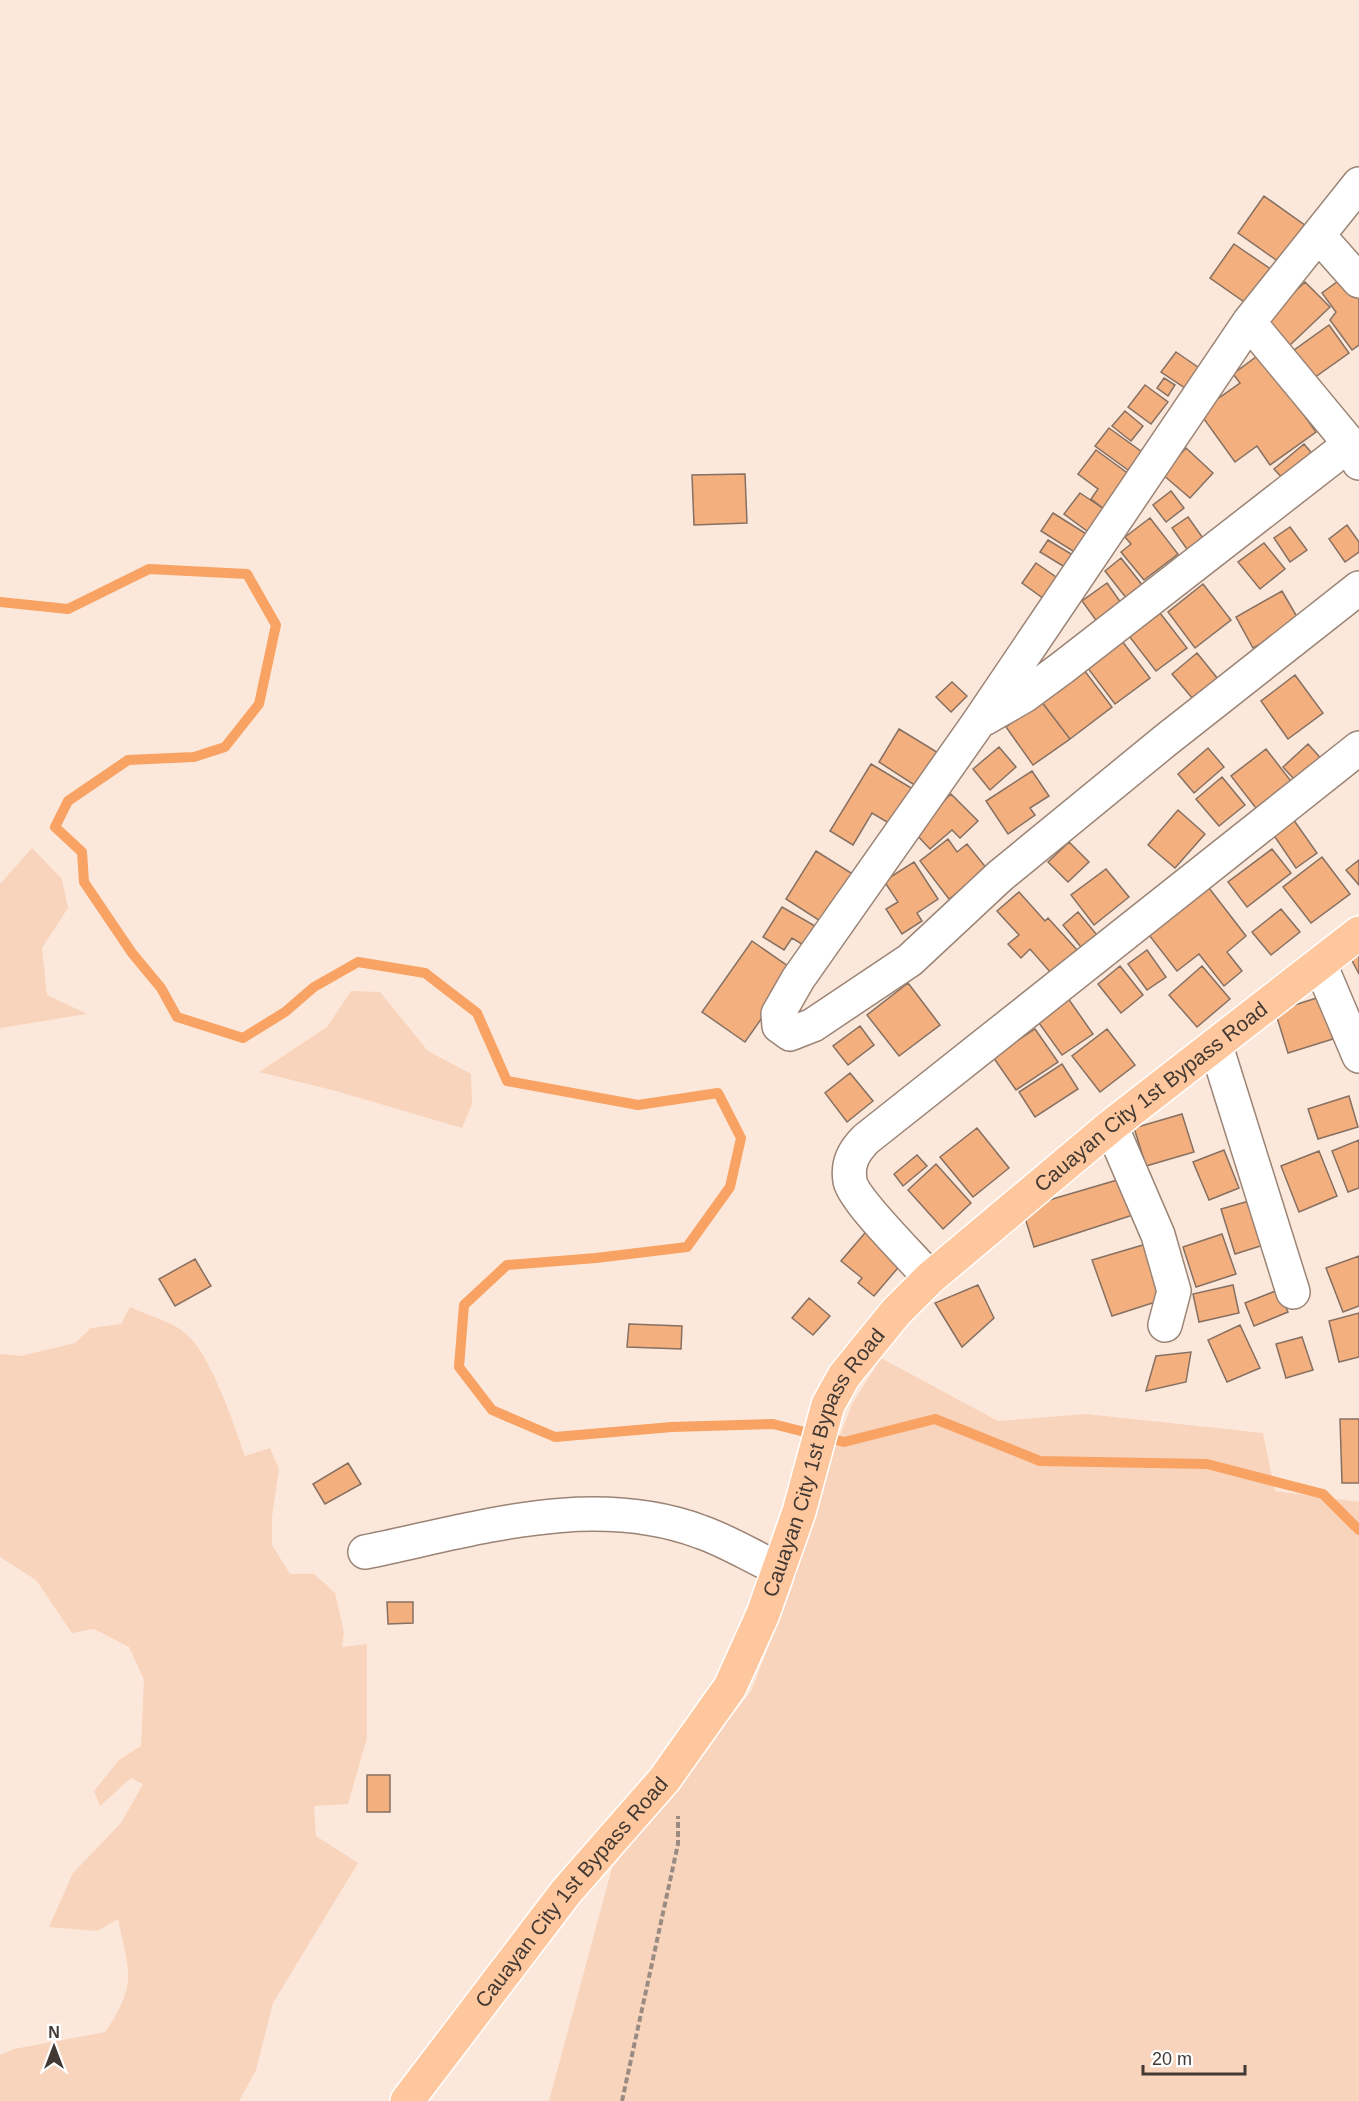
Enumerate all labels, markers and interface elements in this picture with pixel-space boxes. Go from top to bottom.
street label: Cauayan City 1st Bypass Road [1030,997,1271,1196]
street label: Cauayan City 1st Bypass Road [758,1324,889,1600]
street label: Cauayan City 1st Bypass Road [470,1772,672,2012]
north arrow [24,2017,84,2077]
text: N [48,2024,60,2041]
scale bar [1143,2038,1245,2076]
text: 20 m [1152,2049,1192,2069]

